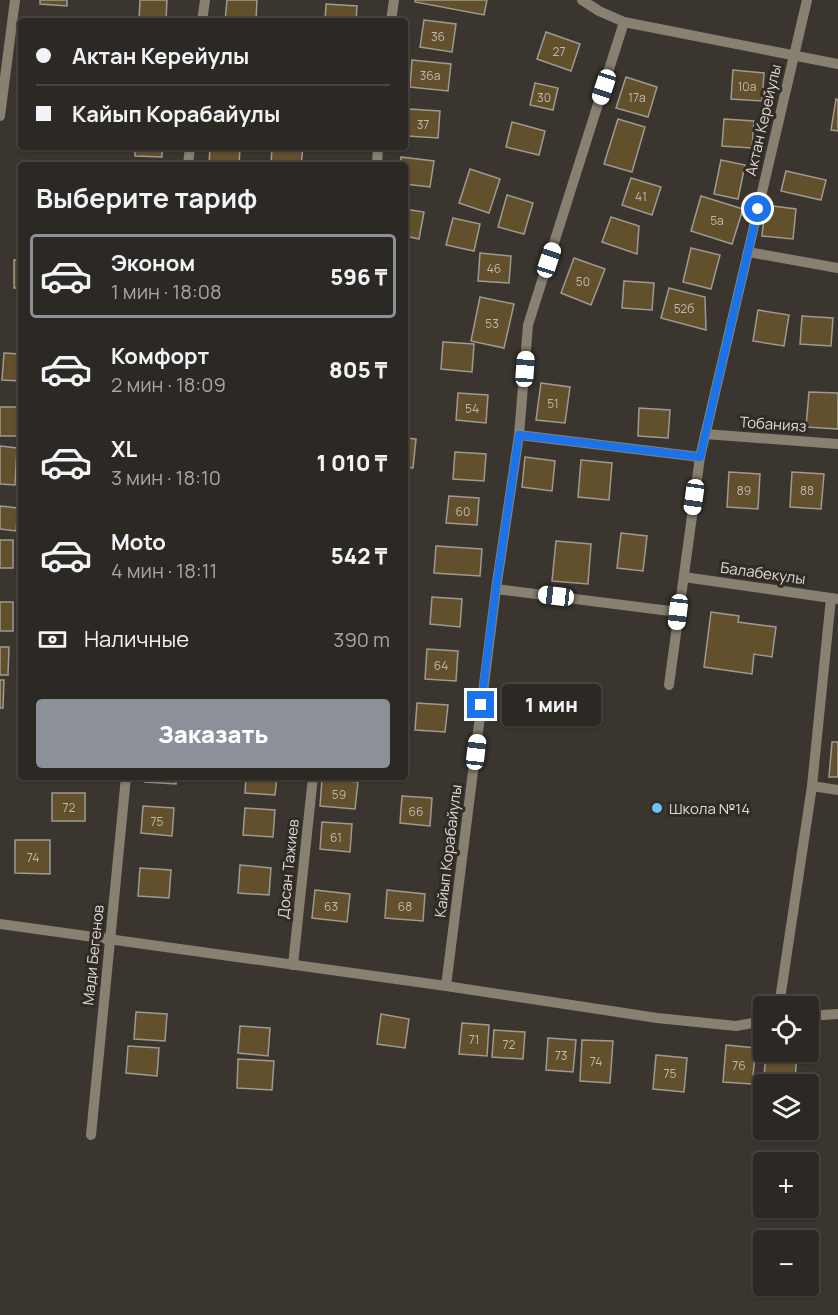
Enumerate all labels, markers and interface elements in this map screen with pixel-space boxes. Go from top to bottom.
house number: 36 [431,28,445,45]
text: Актан Керейулы [72,41,249,71]
house number: 27 [553,43,565,60]
street label: Актан Керейулы [740,62,786,178]
house number: 36а [420,67,440,84]
car [590,67,618,107]
house number: 10а [738,78,756,95]
house number: 30 [537,89,551,106]
house number: 17а [628,89,646,106]
text: Кайып Корабайулы [72,99,280,129]
house number: 37 [417,116,429,133]
text: Выберите тариф [36,179,257,216]
house number: 41 [635,188,647,205]
route start [744,195,771,222]
house number: 5а [710,212,724,229]
car [535,240,563,280]
text: Эконом [111,248,195,278]
icon: car [39,249,93,303]
house number: 46 [487,260,501,277]
text: 596 ₸ [330,262,387,292]
house number: 50 [576,273,590,290]
text: 1 мин · 18:08 [111,278,222,305]
house number: 52б [674,300,694,317]
house number: 53 [485,315,499,332]
text: Комфорт [111,341,209,371]
icon: car [39,342,93,396]
car [515,350,535,388]
text: 805 ₸ [329,355,387,385]
text: 2 мин · 18:09 [111,371,226,398]
house number: 51 [547,395,559,412]
house number: 54 [465,400,479,417]
street label: Тобанияз [739,411,807,437]
text: XL [111,434,137,464]
icon: car [39,435,93,489]
text: 1 010 ₸ [317,448,387,478]
text: 3 мин · 18:10 [111,464,221,491]
car [683,478,705,516]
house number: 89 [737,482,751,499]
house number: 88 [800,482,814,499]
house number: 60 [456,503,470,520]
text: Moto [111,527,166,557]
icon: car [39,528,93,582]
text: 542 ₸ [331,541,387,571]
text: 4 мин · 18:11 [111,557,217,584]
street label: Балабекулы [719,557,807,589]
car [537,585,575,607]
car [667,593,689,631]
icon: cash [36,623,69,656]
text: Наличные [84,624,189,654]
text: 390 m [333,626,390,653]
house number: 64 [434,657,448,674]
callout: 1 мин [502,684,601,726]
route end [467,691,494,718]
text: 1 мин [525,691,578,718]
button: Заказать [36,699,390,768]
car [465,733,487,771]
street label: Кайып Корабайулы [429,783,467,919]
house number: 59 [332,786,346,803]
place label: Школа №14 [669,798,750,819]
house number: 72 [63,799,76,816]
marker: Школа №14 [650,801,664,815]
house number: 66 [409,803,423,820]
house number: 75 [151,813,164,830]
street label: Досан Тажиев [272,818,304,920]
house number: 61 [330,829,342,846]
house number: 74 [27,849,39,866]
house number: 63 [324,898,338,915]
house number: 68 [398,898,412,915]
street label: Мади Бегенов [77,904,109,1006]
map controls [753,996,819,1296]
button: locate [753,996,819,1062]
house number: 71 [469,1031,479,1048]
house number: 72 [503,1036,516,1053]
house number: 73 [555,1047,567,1064]
house number: 74 [590,1053,602,1070]
house number: 76 [732,1057,746,1074]
house number: 75 [664,1065,677,1082]
button: layers [753,1074,819,1140]
button: + [753,1152,819,1218]
button: − [753,1230,819,1296]

